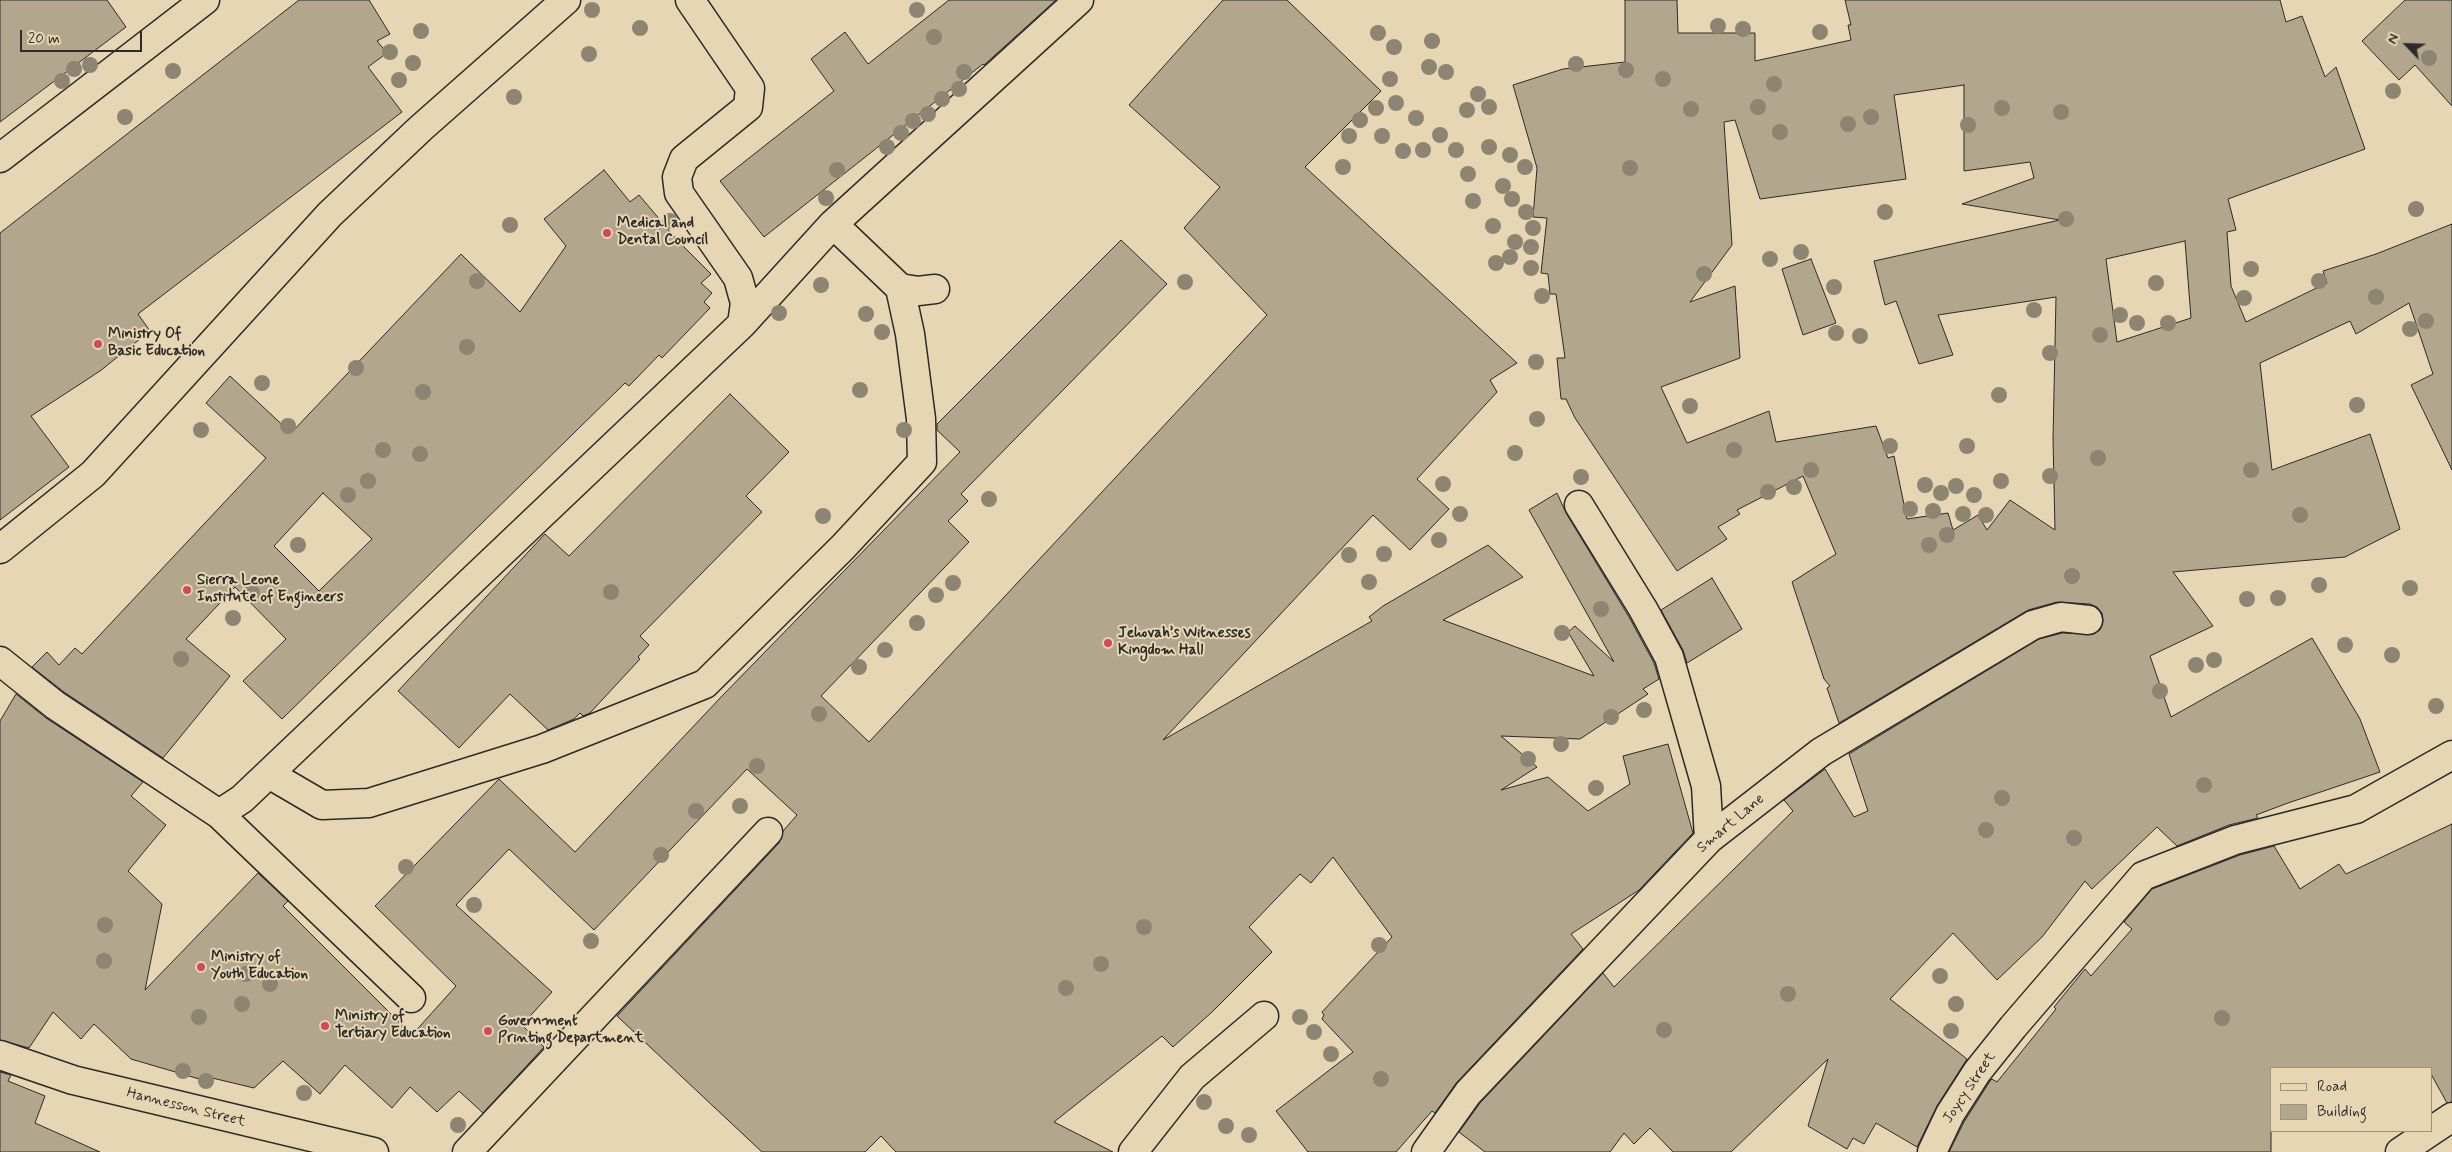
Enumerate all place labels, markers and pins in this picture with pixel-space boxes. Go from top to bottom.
place label: Medical and Dental Council [617,215,708,250]
marker: Medical and Dental Council [601,227,613,239]
place label: Ministry Of Basic Education [108,326,205,361]
marker: Ministry Of Basic Education [92,338,104,350]
place label: Sierra Leone Institute of Engineers [197,572,343,607]
marker: Sierra Leone Institute of Engineers [181,584,193,596]
place label: Jehovah’s Witnesses Kingdom Hall [1118,625,1251,660]
marker: Jehovah’s Witnesses Kingdom Hall [1102,637,1114,649]
place label: Ministry of Youth Education [211,949,308,984]
marker: Ministry of Youth Education [195,961,207,973]
place label: Ministry of Tertiary Education [335,1008,451,1043]
place label: Government Printing Department [498,1013,644,1048]
marker: Ministry of Tertiary Education [319,1020,331,1032]
marker: Government Printing Department [482,1025,494,1037]

